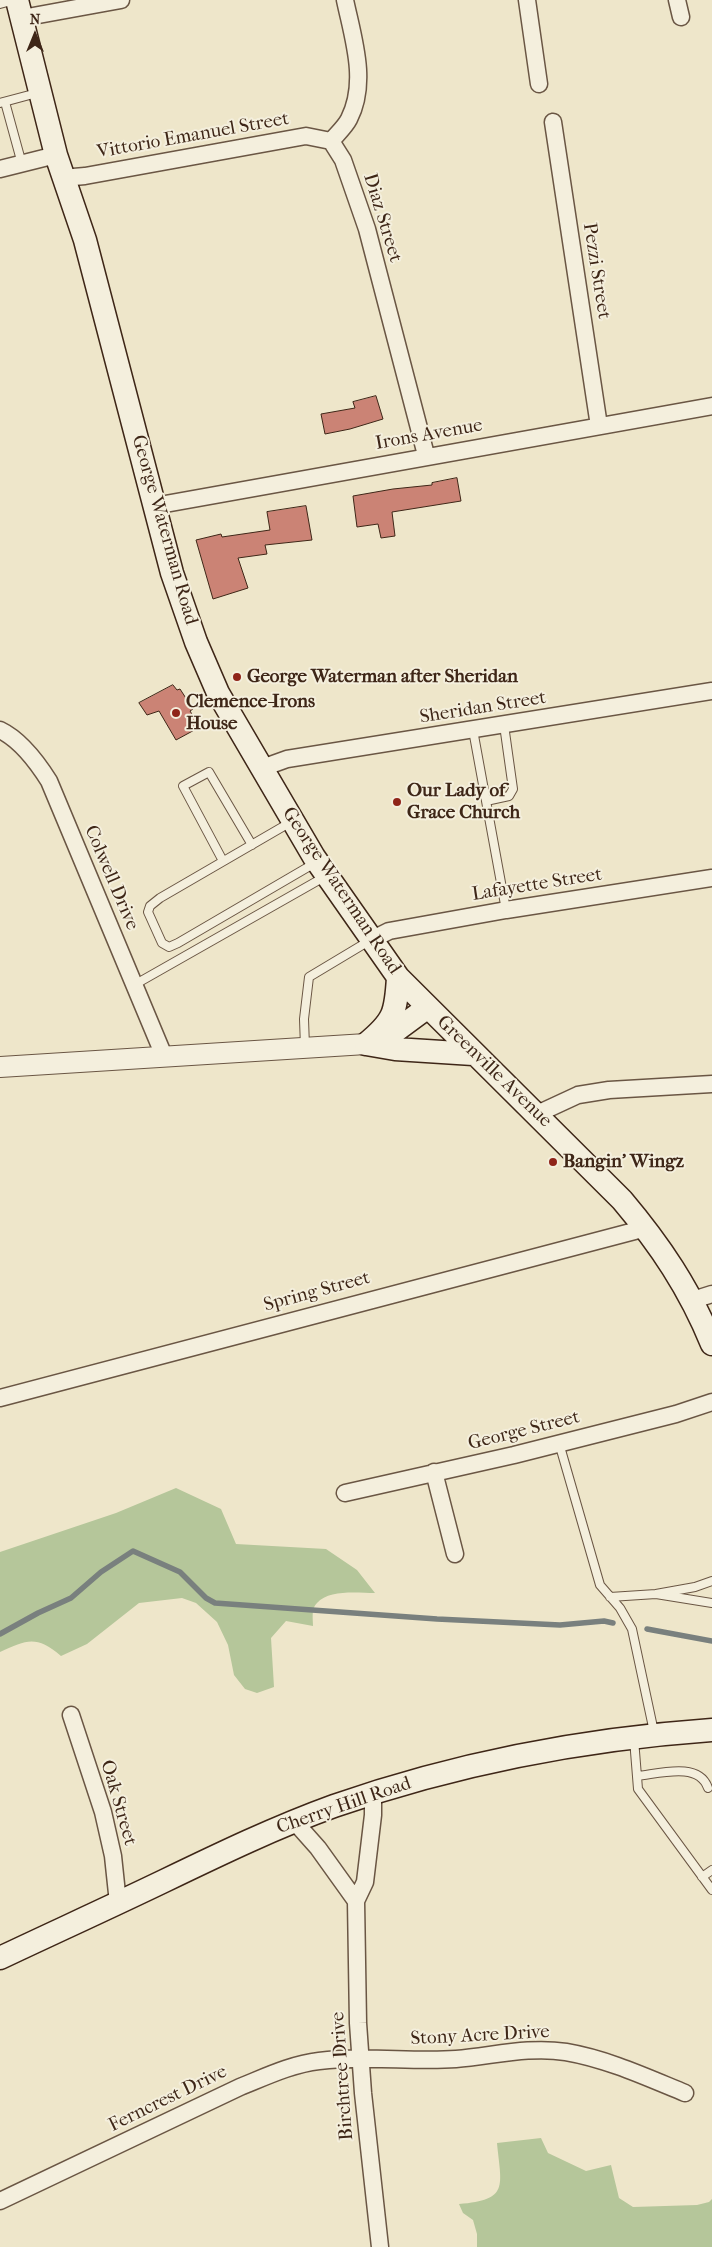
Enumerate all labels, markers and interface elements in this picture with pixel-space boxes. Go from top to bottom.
north arrow [10,10,60,60]
text: N [30,11,40,28]
street label: Vittorio Emanuel Street [95,108,291,164]
street label: Diaz Street [358,171,406,265]
street label: Pezzi Street [577,221,615,321]
street label: Irons Avenue [374,414,484,456]
street label: George Waterman Road [126,432,202,628]
place label: George Waterman after Sheridan [247,666,518,688]
marker: George Waterman after Sheridan [231,671,243,683]
street label: Sheridan Street [418,687,548,729]
place label: Clemence-Irons House [186,691,315,735]
marker: Clemence-Irons House [170,707,182,719]
place label: Our Lady of Grace Church [407,780,520,824]
marker: Our Lady of Grace Church [391,796,403,808]
street label: George Waterman Road [277,803,405,979]
street label: Colwell Drive [79,822,143,934]
street label: Lafayette Street [470,863,604,907]
street label: Greenville Avenue [432,1011,556,1133]
place label: Bangin' Wingz [563,1151,684,1173]
marker: Bangin' Wingz [547,1156,559,1168]
street label: Spring Street [261,1267,373,1317]
street label: George Street [466,1406,582,1456]
street label: Oak Street [95,1758,141,1848]
street label: Cherry Hill Road [274,1772,414,1840]
street label: Birchtree Drive [327,2011,359,2141]
street label: Stony Acre Drive [410,2021,550,2051]
street label: Ferncrest Drive [105,2061,231,2137]

